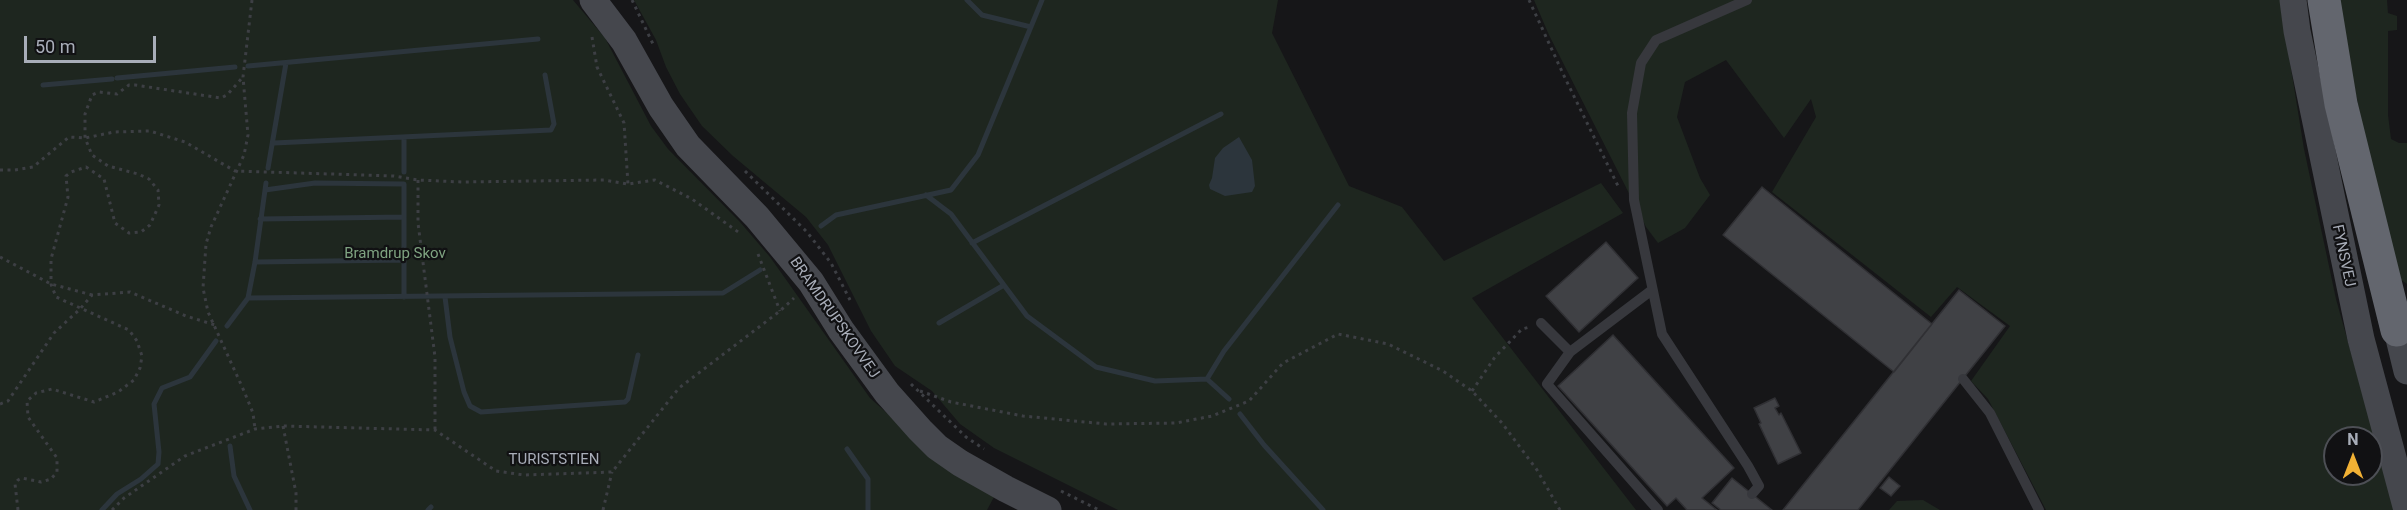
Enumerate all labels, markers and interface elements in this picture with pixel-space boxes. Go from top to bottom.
scale bar [27,24,159,62]
text: 50 m [35,36,75,57]
street label: FYNSVEJ [2328,223,2358,289]
park label: Bramdrup Skov [344,245,446,263]
street label: BRAMDRUPSKOVVEJ [785,254,883,382]
north arrow [2323,426,2383,486]
text: N [2347,430,2359,449]
street label: TURISTSTIEN [509,451,599,469]

